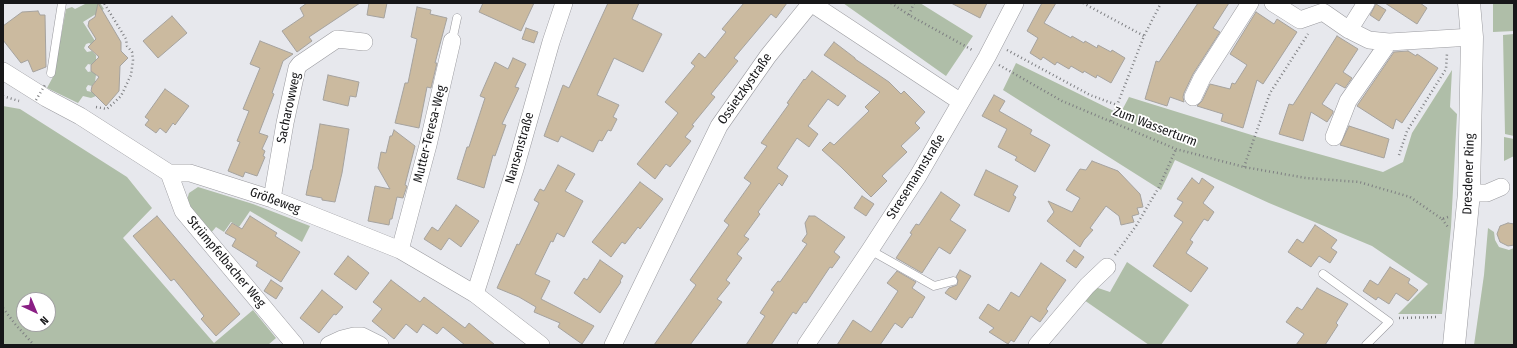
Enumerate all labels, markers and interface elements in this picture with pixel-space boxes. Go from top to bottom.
street label: Ossietzkystraße [715,50,775,128]
street label: Sacharowweg [274,71,304,145]
street label: Mutter-Teresa-Weg [410,84,450,184]
street label: Zum Wasserturm [1111,104,1199,150]
street label: Nansenstraße [502,110,538,186]
street label: Stresemannstraße [884,132,948,222]
street label: Dresdener Ring [1460,133,1478,215]
street label: Größeweg [247,185,303,217]
street label: Strümpfelbacher Weg [183,213,269,311]
north arrow [16,292,56,332]
text: N [37,313,51,327]

